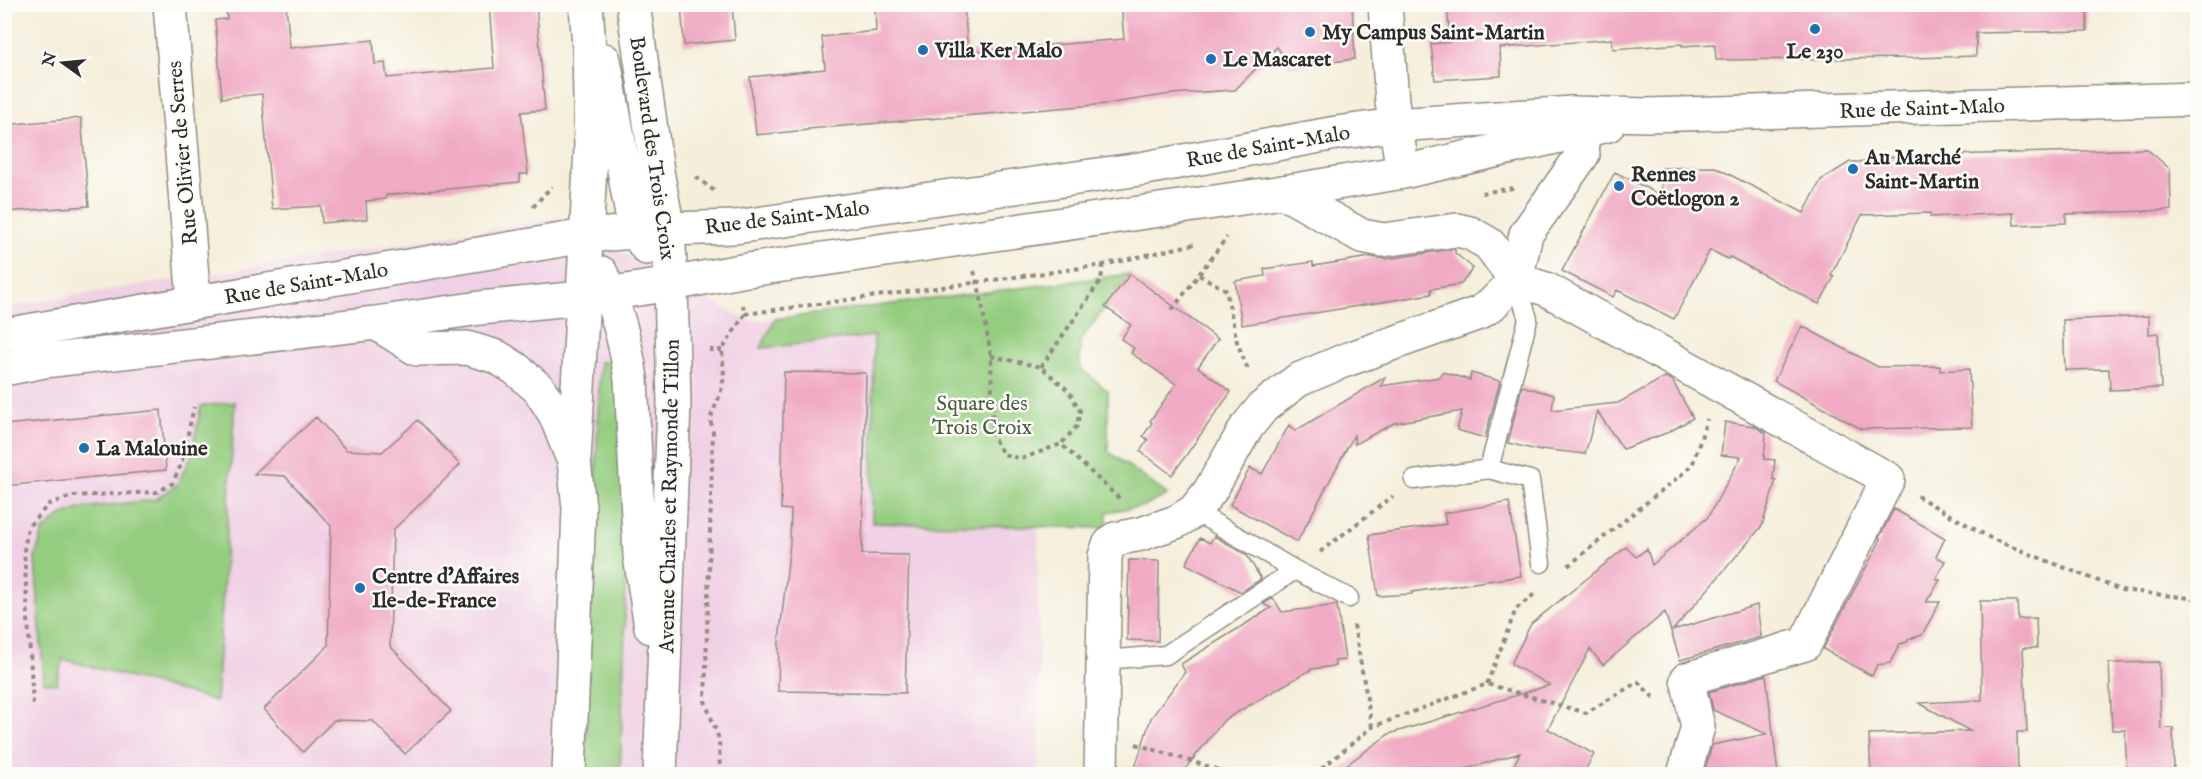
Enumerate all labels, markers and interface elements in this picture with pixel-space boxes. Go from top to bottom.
place label: My Campus Saint-Martin [1322,20,1545,47]
marker: Le 230 [1808,22,1822,36]
marker: My Campus Saint-Martin [1303,25,1317,39]
north arrow [33,33,93,93]
street label: Boulevard des Trois Croix [622,34,681,262]
place label: Villa Ker Malo [934,38,1063,65]
place label: Le 230 [1786,39,1844,66]
marker: Villa Ker Malo [916,43,930,57]
place label: Le Mascaret [1223,47,1332,74]
text: N [39,50,62,70]
marker: Le Mascaret [1204,52,1218,66]
street label: Rue Olivier de Serres [162,60,205,246]
street label: Rue de Saint-Malo [1839,93,2005,126]
street label: Rue de Saint-Malo [1184,120,1352,175]
place label: Au Marché Saint-Martin [1864,145,1979,196]
place label: Rennes Coëtlogon 2 [1631,162,1739,213]
marker: Au Marché Saint-Martin [1846,162,1860,176]
marker: Rennes Coëtlogon 2 [1612,179,1626,193]
street label: Rue de Saint-Malo [703,195,871,242]
street label: Rue de Saint-Malo [222,257,390,312]
street label: Avenue Charles et Raymonde Tillon [654,339,687,654]
park label: Square des Trois Croix [932,391,1032,442]
place label: La Malouine [96,436,208,463]
marker: La Malouine [77,441,91,455]
place label: Centre d'Affaires Ile-de-France [372,564,519,615]
marker: Centre d'Affaires Ile-de-France [353,581,367,595]

